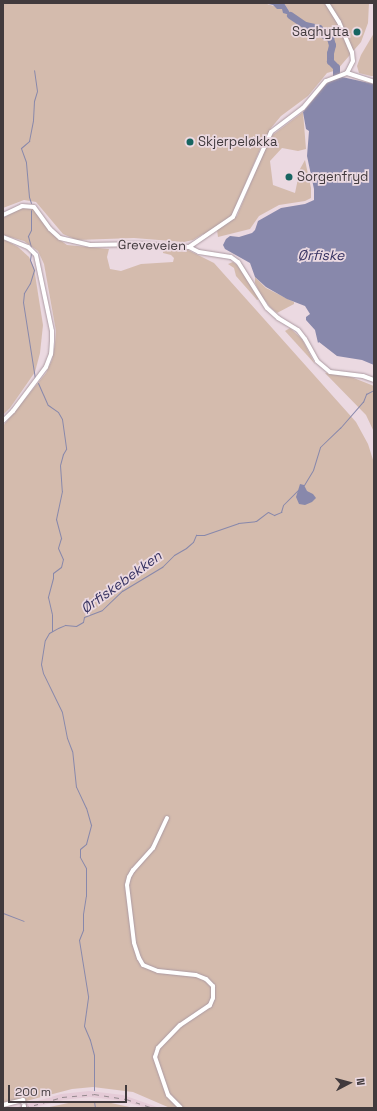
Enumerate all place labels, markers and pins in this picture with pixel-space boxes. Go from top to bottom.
place label: Saghytta [292,24,349,40]
marker: Saghytta [352,27,362,37]
place label: Skjerpeløkka [198,134,277,150]
marker: Skjerpeløkka [185,137,195,147]
place label: Sorgenfryd [297,169,368,185]
marker: Sorgenfryd [284,172,294,182]

